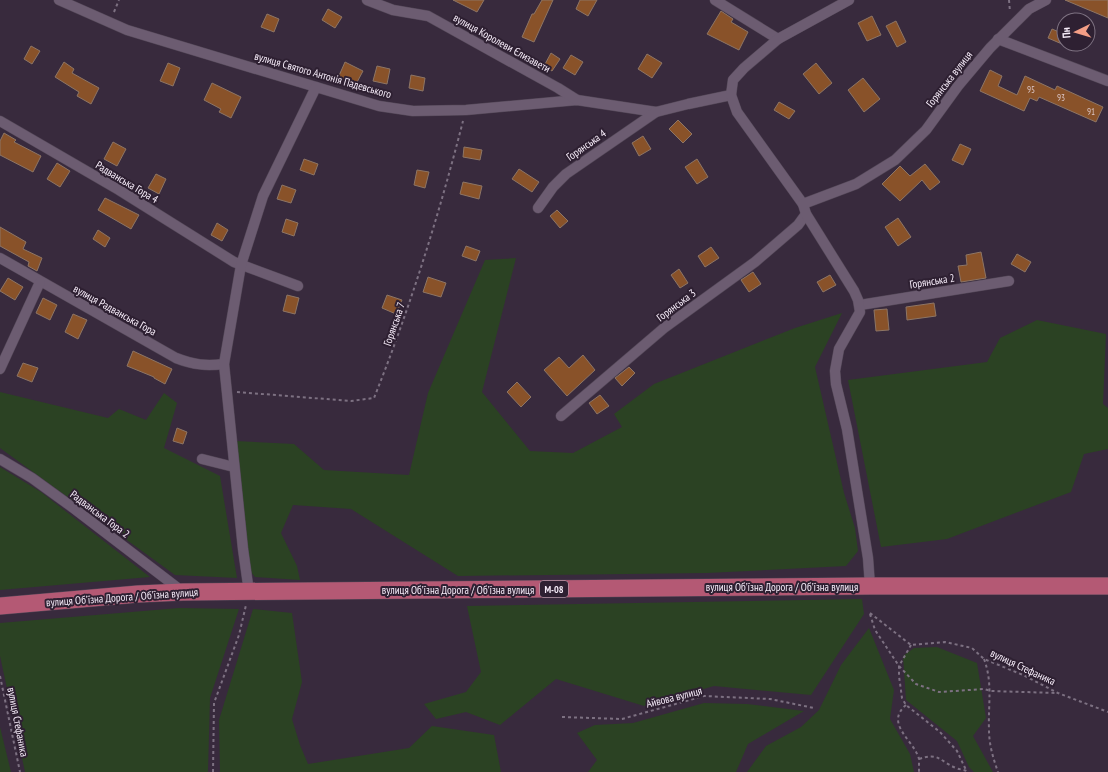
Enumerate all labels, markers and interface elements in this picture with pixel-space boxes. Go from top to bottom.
street label: вулиця Королеви Єлизавети [451,10,553,76]
north arrow [1056,12,1096,52]
text: Пн [1059,27,1073,39]
street label: Горянська вулиця [923,48,975,110]
street label: вулиця Святого Антонія Падевського [253,49,393,101]
house number: 95 [1027,84,1035,95]
house number: 93 [1057,92,1065,103]
house number: 91 [1087,106,1095,117]
street label: Горянська 4 [563,126,609,164]
street label: Радванська Гора 4 [93,158,161,206]
street label: Горянська 2 [908,271,956,291]
street label: вулиця Радванська Гора [71,281,159,339]
street label: Горянська 3 [654,286,698,324]
street label: Горянська 7 [380,300,408,348]
street label: Радванська Гора 2 [68,487,132,541]
street label: вулиця Обʼїзна Дорога / Обʼїзна вулиця [706,580,858,594]
road number: М-08 [540,581,568,597]
street label: вулиця Обʼїзна Дорога / Обʼїзна вулиця [382,583,534,597]
street label: вулиця Обʼїзна Дорога / Обʼїзна вулиця [45,585,199,609]
street label: вулиця Стефаника [988,646,1058,688]
street label: Айвова вулиця [645,683,703,711]
street label: вулиця Стефаника [4,686,32,758]

